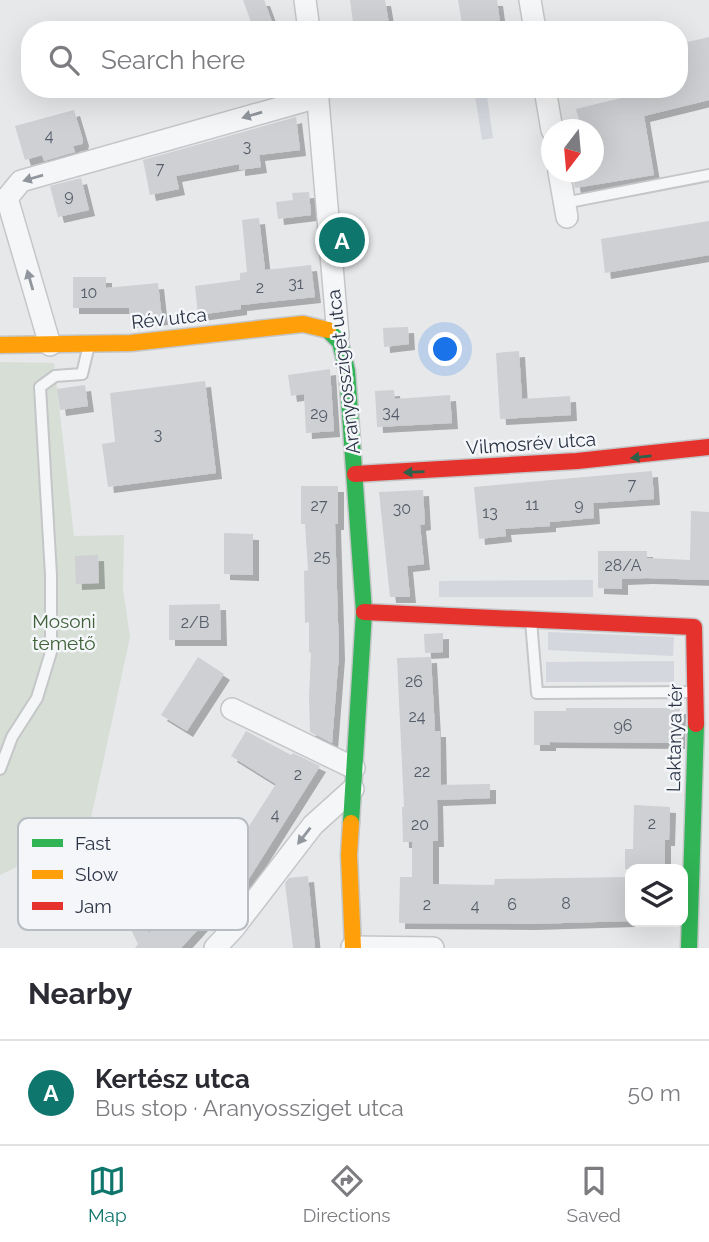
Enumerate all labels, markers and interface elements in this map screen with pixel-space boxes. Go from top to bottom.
search box [21,21,688,98]
icon: search [45,41,83,79]
text: Search here [101,45,245,75]
one-way arrow [241,111,262,121]
north arrow [541,119,604,182]
house number: 4 [45,126,54,145]
house number: 3 [243,137,251,156]
house number: 7 [156,159,165,178]
one-way arrow [23,173,44,183]
house number: 9 [64,186,74,205]
pin: A [319,214,365,266]
one-way arrow [25,269,35,290]
house number: 31 [288,274,304,293]
house number: 2 [256,278,264,297]
house number: 10 [81,283,97,302]
street label: Aranyossziget utca [322,288,364,456]
street label: Rév utca [130,303,208,333]
your location [428,332,462,366]
house number: 34 [382,403,400,422]
house number: 29 [310,404,328,423]
house number: 3 [154,425,162,444]
street label: Vilmosrév utca [465,427,597,459]
one-way arrow [630,451,652,462]
one-way arrow [403,466,425,477]
house number: 7 [628,475,637,494]
house number: 11 [525,495,539,514]
house number: 9 [574,495,584,514]
house number: 27 [311,496,328,515]
house number: 30 [393,499,411,518]
house number: 13 [482,503,498,522]
house number: 25 [313,547,331,566]
house number: 28/A [604,556,642,575]
park label: Mosoni temető [32,610,96,654]
house number: 2/B [181,613,209,632]
house number: 26 [405,672,423,691]
street label: Laktanya tér [662,683,686,792]
house number: 24 [408,707,426,726]
house number: 96 [613,716,633,735]
house number: 22 [414,762,430,781]
house number: 2 [294,765,302,784]
house number: 4 [271,805,280,824]
house number: 2 [648,814,656,833]
house number: 20 [411,815,429,834]
legend [18,818,248,930]
one-way arrow [296,827,311,845]
text: Fast [75,832,111,854]
text: Slow [75,863,119,885]
map controls [625,864,688,927]
button: layers [625,864,688,927]
house number: 8 [561,894,571,913]
text: Jam [75,895,112,917]
house number: 2 [423,895,431,914]
house number: 6 [507,895,517,914]
house number: 4 [471,896,480,915]
text: Nearby [28,976,132,1011]
text: Kertész utca [95,1064,250,1094]
text: A [43,1079,59,1106]
text: 50 m [627,1079,681,1106]
text: Bus stop · Aranyossziget utca [95,1094,404,1121]
tab: Map [88,1162,127,1226]
tab: Directions [303,1162,391,1226]
tab: Saved [567,1162,621,1226]

